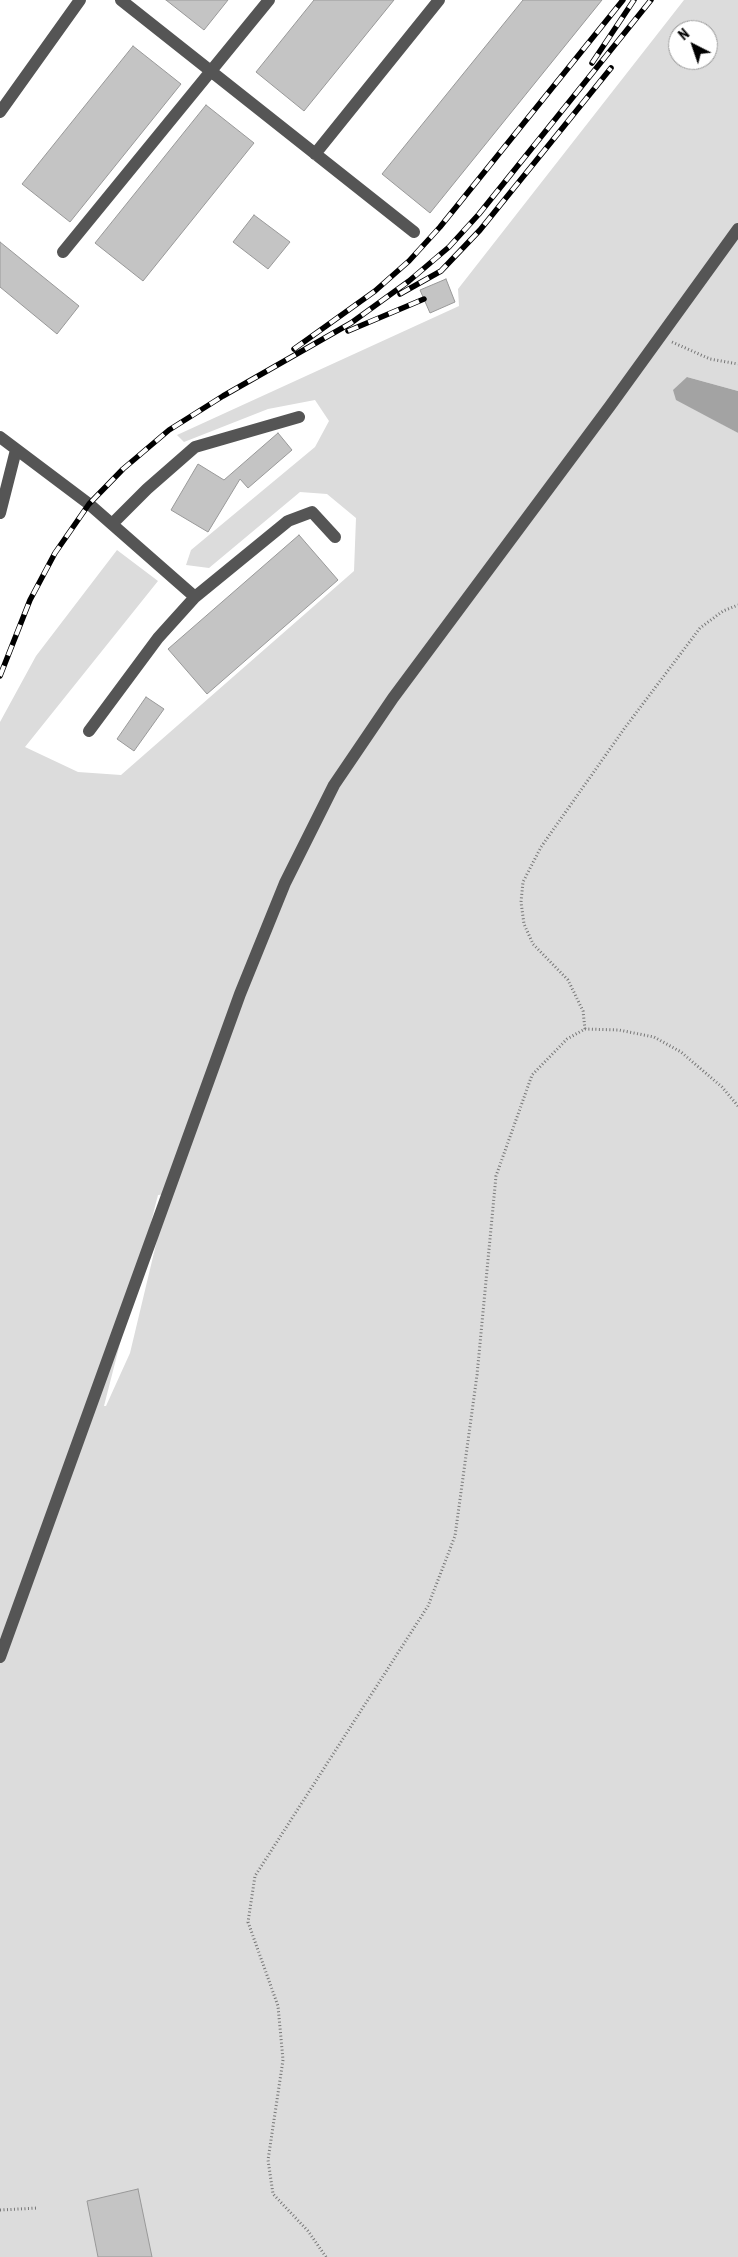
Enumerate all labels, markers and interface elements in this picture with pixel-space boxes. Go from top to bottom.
north arrow [668,20,718,70]
text: N [675,26,692,43]

